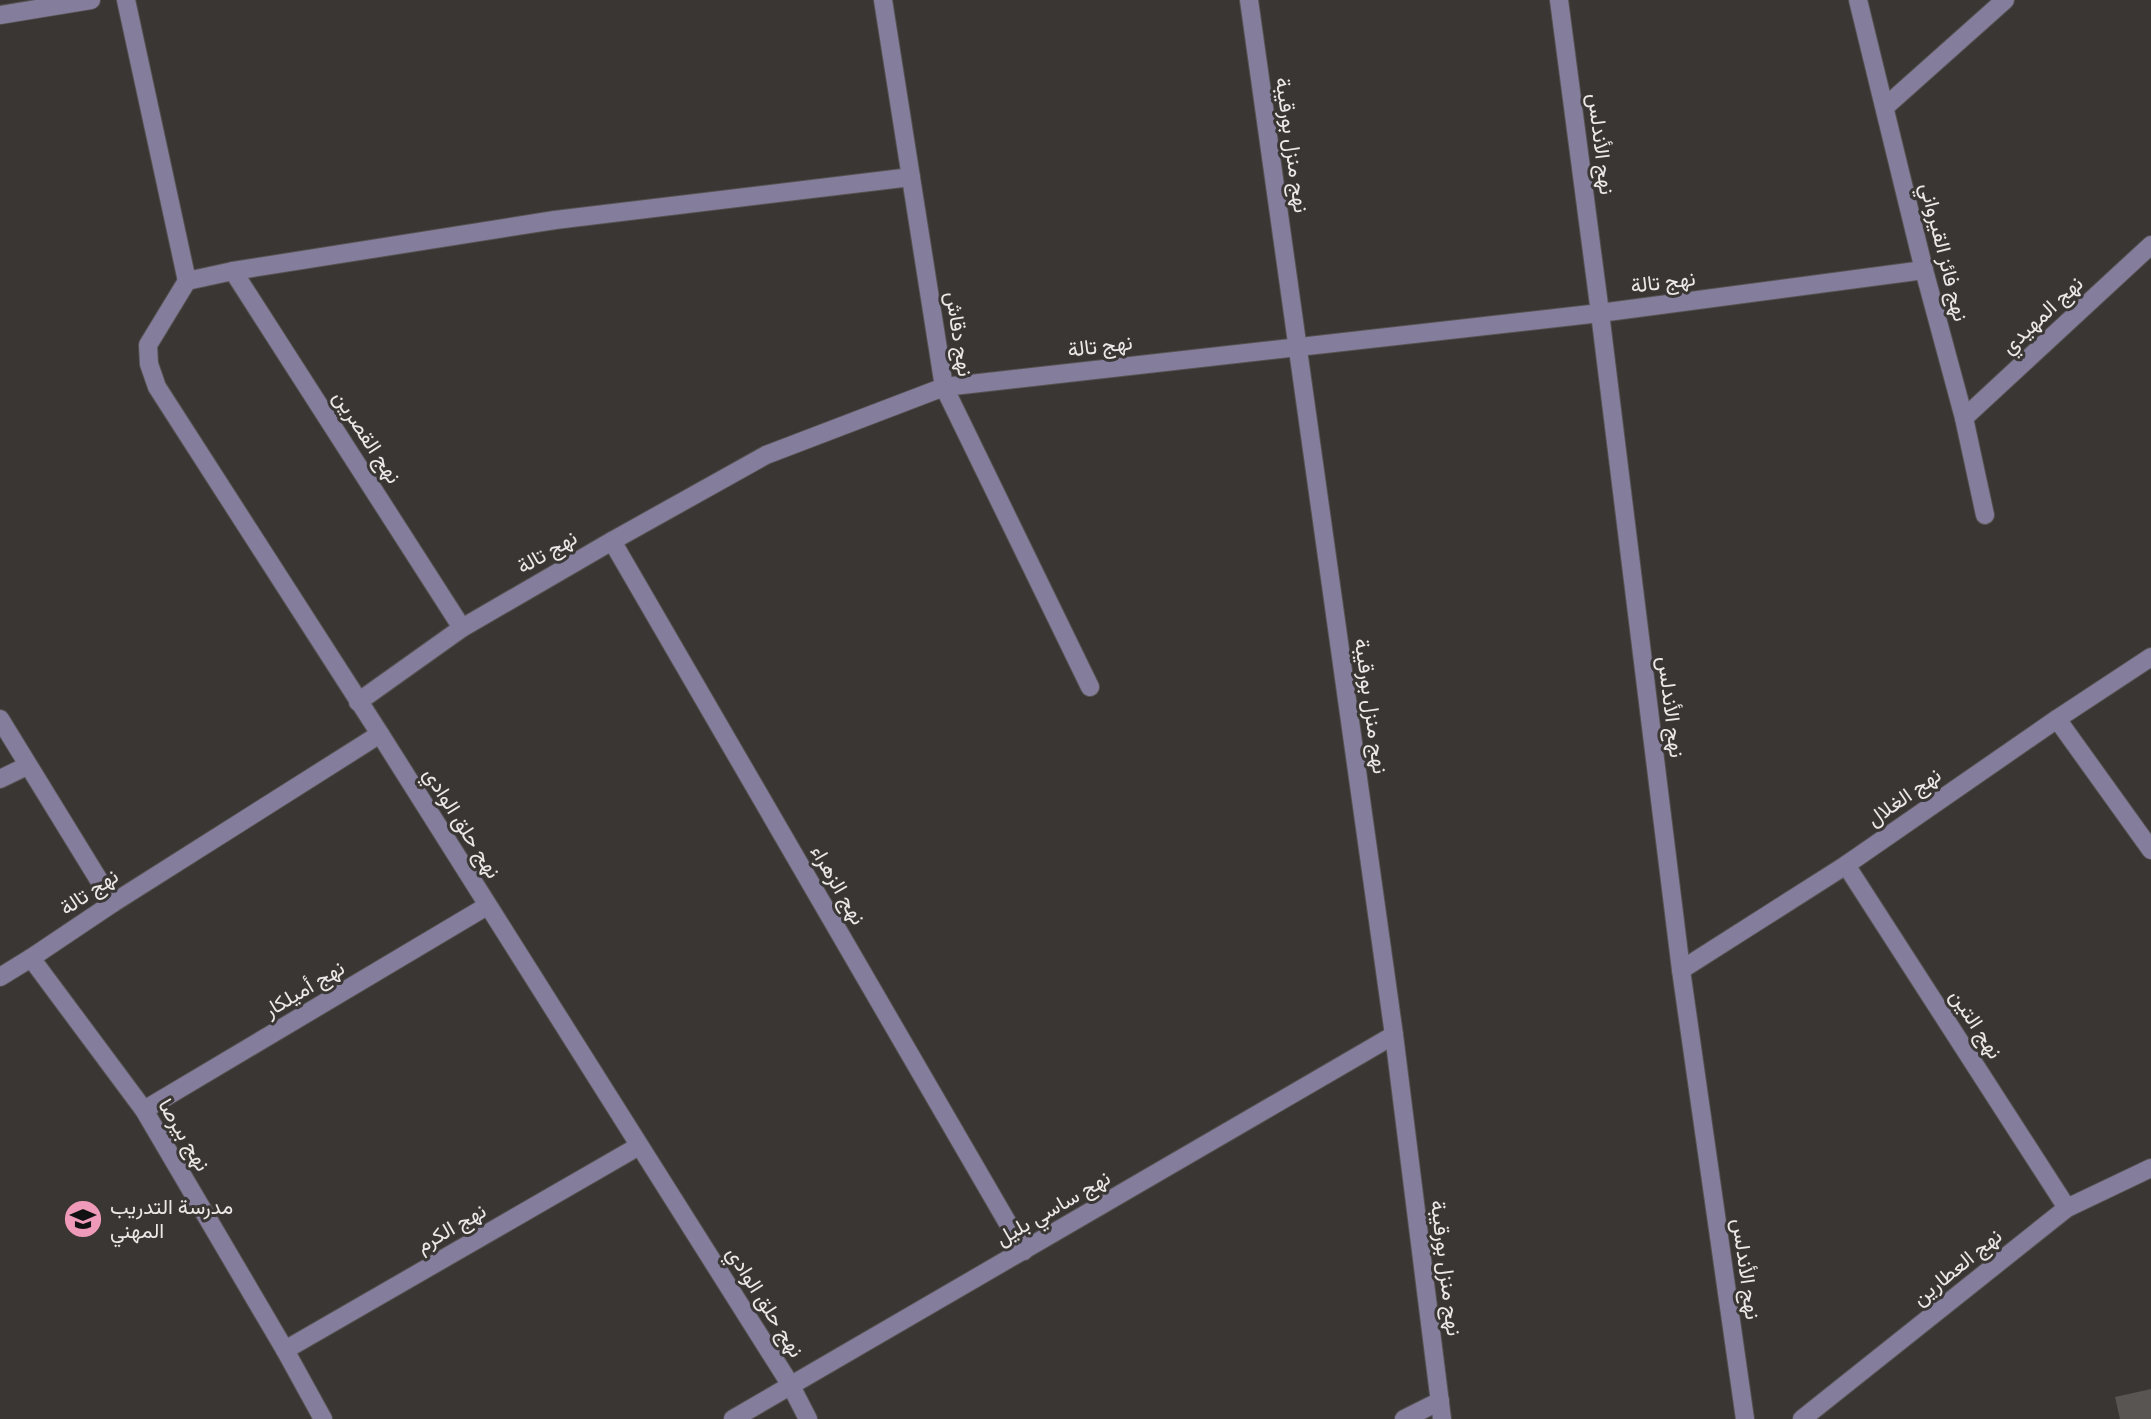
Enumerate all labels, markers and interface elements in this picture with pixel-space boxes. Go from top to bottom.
street label: نهج منزل بورقيبة [1269,76,1314,215]
street label: نهج الأندلس [1581,92,1620,196]
street label: نهج فائز القيرواني [1910,180,1974,325]
street label: نهج تالة [1629,265,1697,300]
street label: نهج المهيدي [1996,270,2091,363]
street label: نهج دقاش [938,290,979,379]
street label: نهج تالة [1066,329,1134,364]
street label: نهج القصرين [326,386,407,489]
street label: نهج تالة [512,524,582,580]
street label: نهج منزل بورقيبة [1348,637,1393,776]
street label: نهج الأندلس [1651,655,1690,759]
street label: نهج الغلال [1862,762,1947,833]
street label: نهج حلق الوادي [414,763,506,885]
street label: نهج الزهراء [804,840,871,930]
street label: نهج تالة [55,863,124,922]
street label: نهج أميلكار [258,955,350,1025]
street label: نهج التين [1943,984,2008,1064]
street label: نهج بيرصا [151,1094,216,1176]
street label: نهج ساسي بليل [991,1165,1117,1255]
place label: مدرسة التدريب المهني [110,1194,233,1248]
school or university icon: مدرسة التدريب المهني [62,1198,104,1240]
street label: نهج الكرم [411,1198,491,1259]
street label: نهج منزل بورقيبة [1424,1199,1467,1338]
street label: نهج الأندلس [1725,1217,1766,1321]
street label: نهج العطارين [1907,1223,2008,1312]
street label: نهج حلق الوادي [717,1242,809,1364]

